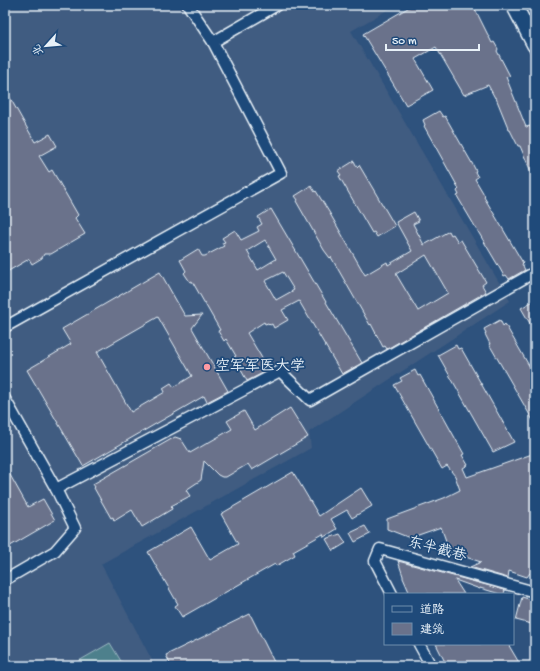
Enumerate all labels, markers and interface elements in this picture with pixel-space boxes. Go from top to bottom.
north arrow [26,26,66,66]
scale bar [386,26,479,52]
text: 50 m [392,35,417,49]
text: 北 [31,42,47,57]
place label: 空军军医大学 [215,357,305,376]
marker: 空军军医大学 [202,362,212,372]
street label: 东半截巷 [406,534,468,566]
legend [384,593,514,645]
text: 道路 [420,603,444,618]
text: 建筑 [420,623,444,638]

